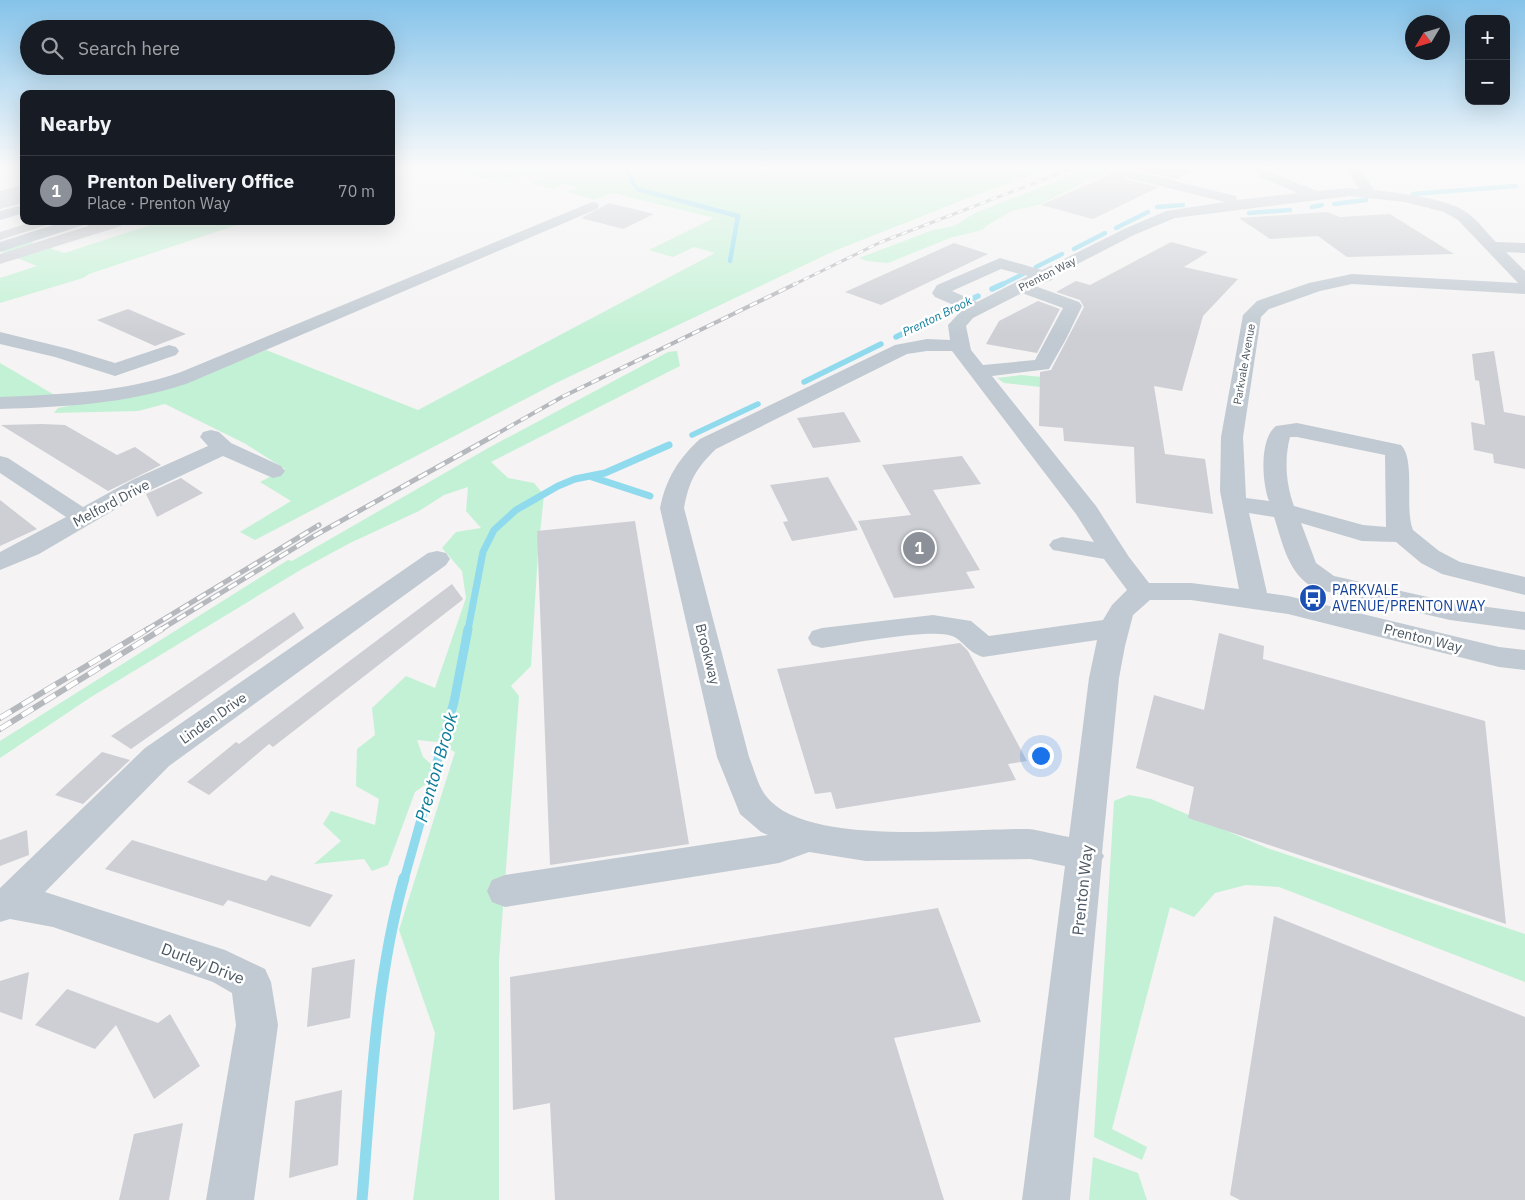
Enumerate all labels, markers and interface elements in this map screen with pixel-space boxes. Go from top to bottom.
north arrow [1405,15,1450,60]
map controls [1465,15,1510,105]
button: + [1465,15,1510,60]
search box [20,20,395,75]
icon: search [38,34,66,62]
text: Search here [78,36,180,60]
button: − [1465,60,1510,105]
text: Nearby [40,109,111,137]
text: Prenton Delivery Office [87,169,294,193]
text: 1 [51,181,61,201]
text: 70 m [338,181,375,201]
text: Place · Prenton Way [87,193,230,213]
street label: Prenton Way [1016,253,1079,294]
water label: Prenton Brook [900,292,975,339]
street label: Parkvale Avenue [1230,323,1258,405]
street label: Melford Drive [70,475,153,531]
pin: 1 [903,529,935,567]
place label: PARKVALE AVENUE/PRENTON WAY [1332,581,1486,615]
bus stop icon: PARKVALE AVENUE/PRENTON WAY [1298,583,1328,613]
street label: Prenton Way [1382,620,1464,656]
street label: Brookway [692,622,724,686]
street label: Linden Drive [176,688,250,748]
water label: Prenton Brook [409,709,463,825]
your location [1028,743,1054,769]
street label: Prenton Way [1067,844,1097,936]
street label: Durley Drive [158,938,248,988]

